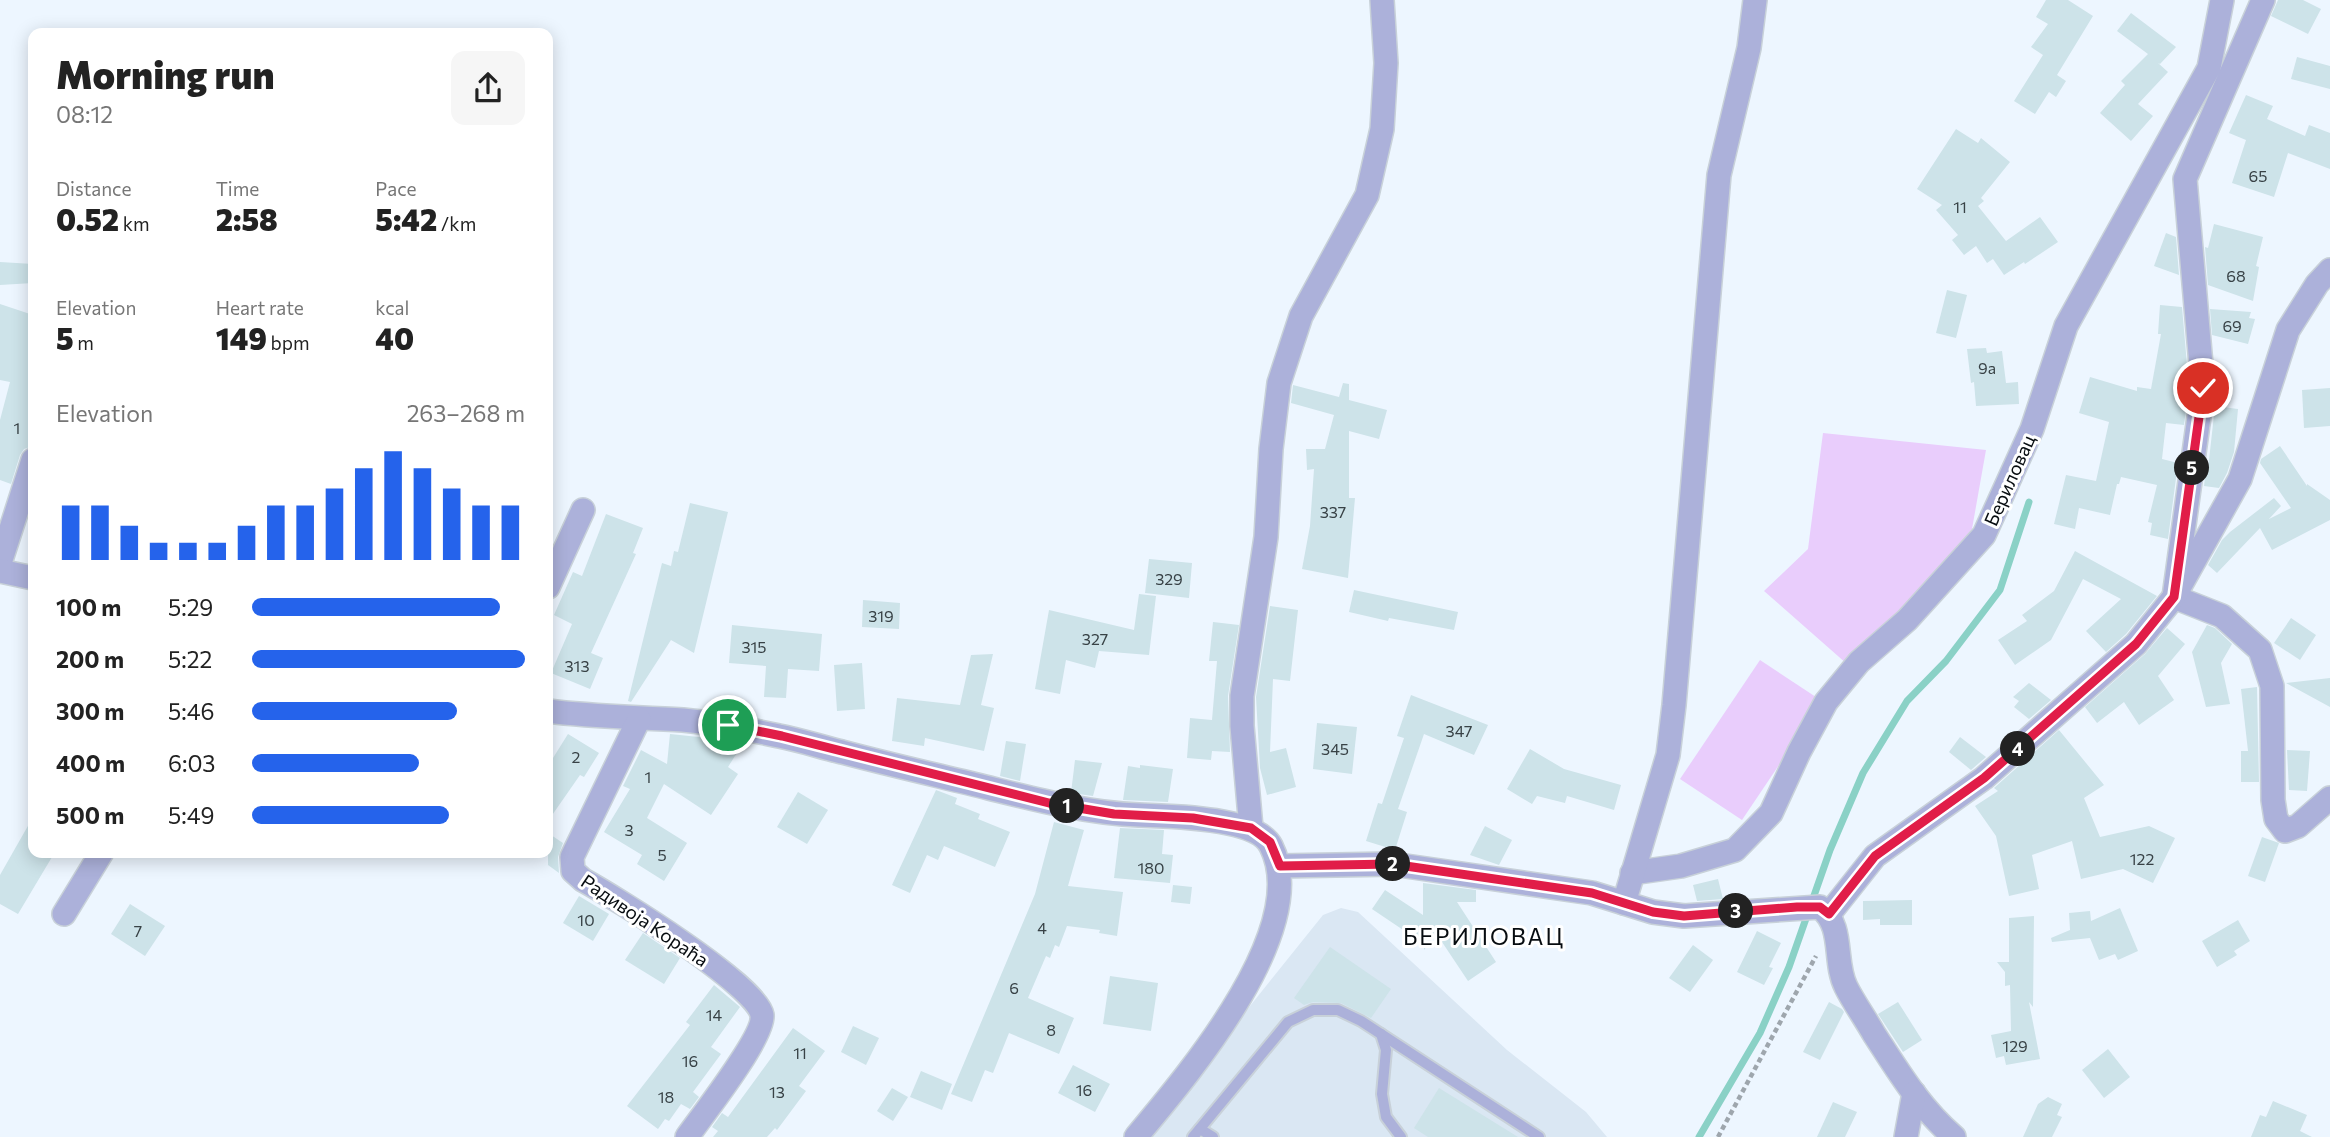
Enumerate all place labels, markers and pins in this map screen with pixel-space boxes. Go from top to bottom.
pin [2173,358,2233,418]
pin: 5 [2174,450,2210,486]
pin [698,695,758,755]
pin: 4 [2000,732,2036,766]
pin: 1 [1050,788,1084,824]
pin: 2 [1376,846,1410,882]
pin: 3 [1718,894,1754,928]

